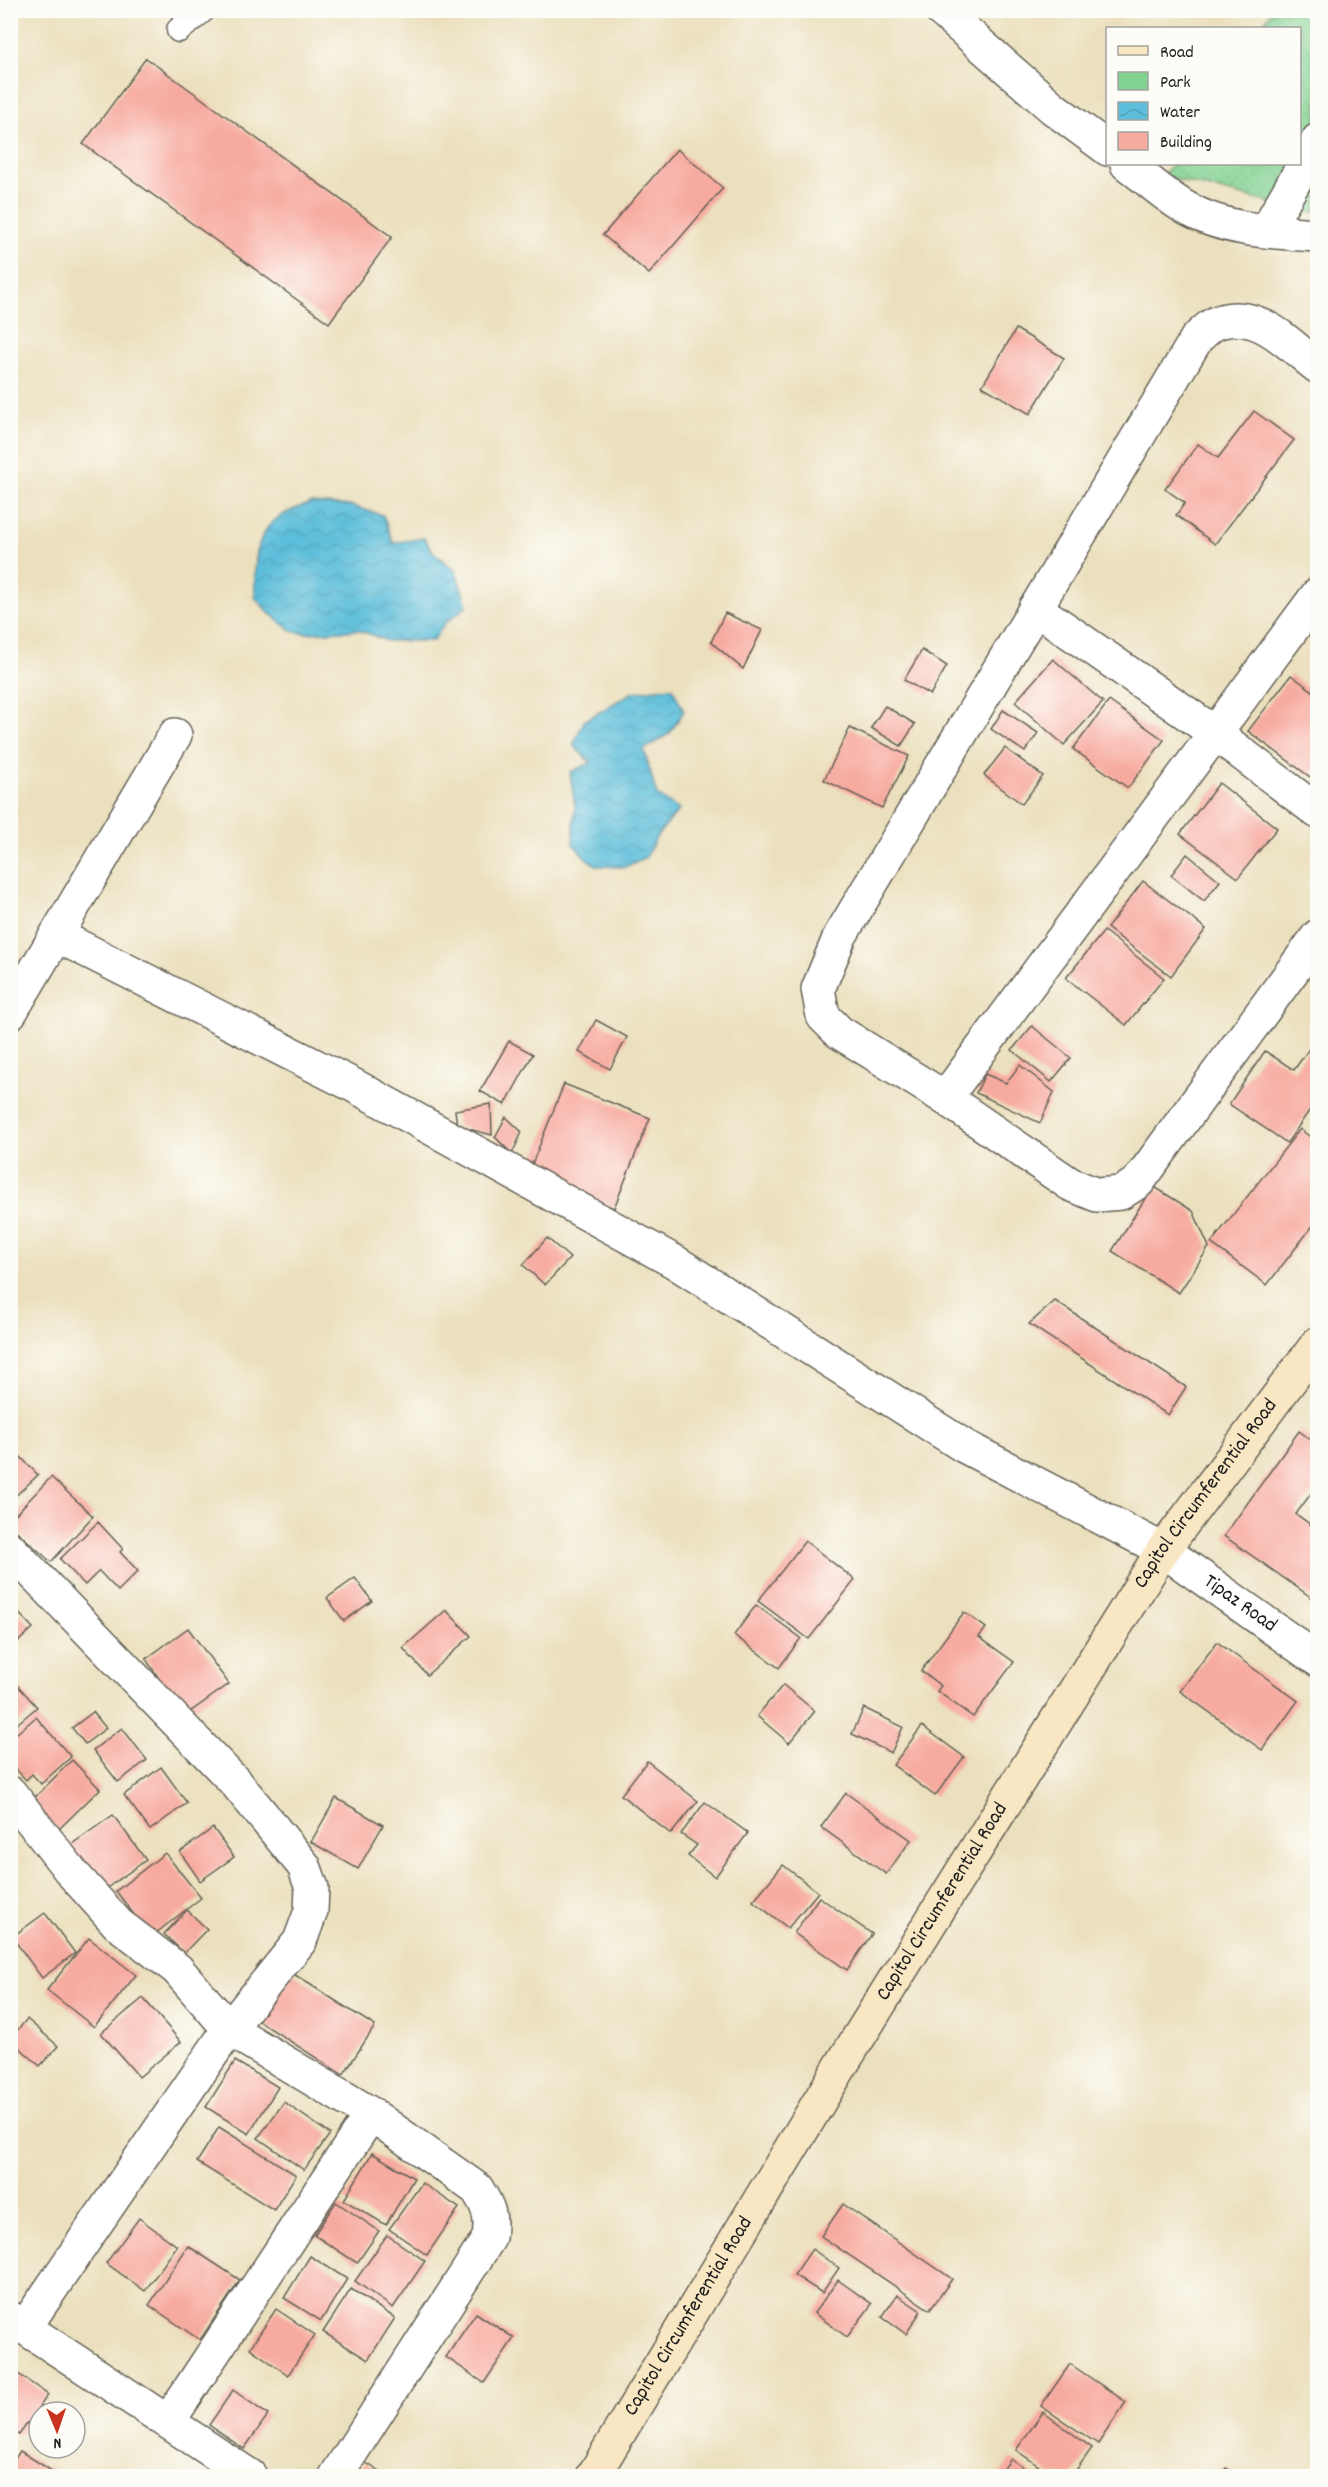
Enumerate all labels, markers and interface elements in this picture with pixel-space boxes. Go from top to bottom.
legend [1106,27,1301,165]
text: Road [1160,41,1194,66]
text: Park [1160,71,1191,96]
text: Water [1160,101,1200,126]
text: Building [1160,131,1212,156]
street label: Capitol Circumferential Road [1127,1393,1286,1595]
street label: Tipaz Road [1197,1568,1283,1641]
street label: Capitol Circumferential Road [870,1797,1016,2007]
street label: Capitol Circumferential Road [617,2211,761,2422]
north arrow [27,2400,87,2460]
text: N [53,2431,62,2454]

